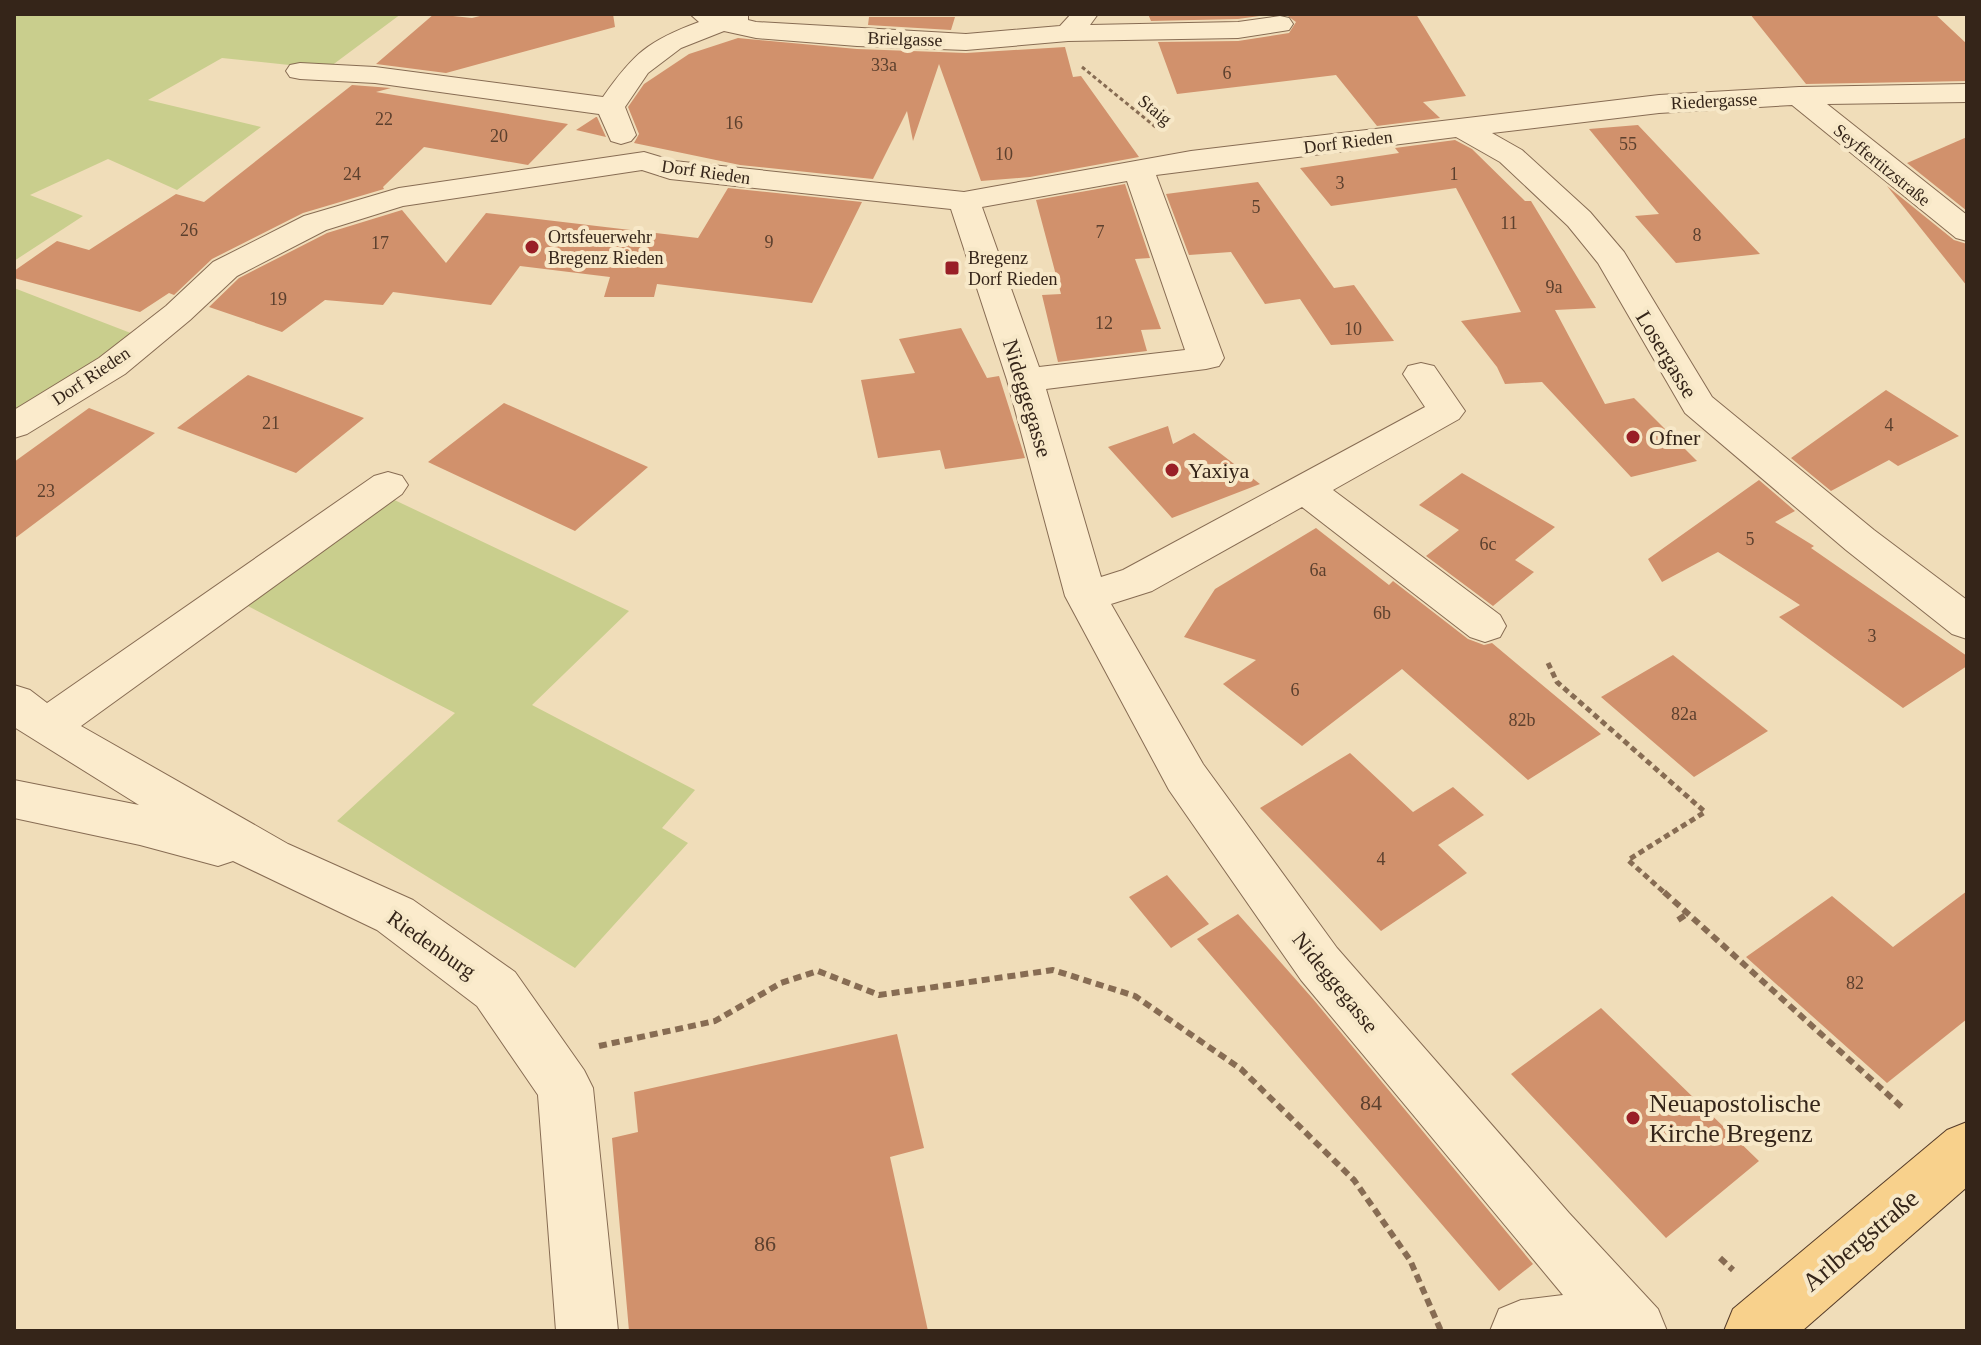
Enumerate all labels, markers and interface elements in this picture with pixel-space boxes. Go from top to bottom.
street label: Brielgasse [867,28,943,50]
house number: 33a [871,55,897,75]
house number: 6 [1223,63,1232,83]
street label: Riedergasse [1670,89,1758,113]
street label: Staig [1134,91,1176,129]
house number: 22 [375,109,393,129]
house number: 16 [725,113,743,133]
street label: Seyffertitzstraße [1830,120,1934,210]
house number: 20 [490,126,508,146]
street label: Dorf Rieden [1302,127,1394,157]
house number: 55 [1619,134,1637,154]
house number: 10 [995,144,1013,164]
street label: Dorf Rieden [660,156,752,188]
house number: 24 [343,164,361,184]
house number: 1 [1450,164,1459,184]
house number: 3 [1336,173,1345,193]
house number: 5 [1252,197,1261,217]
house number: 11 [1500,213,1518,233]
house number: 26 [180,220,198,240]
house number: 7 [1096,222,1105,242]
house number: 8 [1693,225,1702,245]
place label: Ortsfeuerwehr Bregenz Rieden [548,227,663,268]
house number: 9 [765,232,774,252]
house number: 17 [371,233,389,253]
marker: Ortsfeuerwehr Bregenz Rieden [523,238,541,256]
place label: Bregenz Dorf Rieden [968,248,1057,289]
marker: Bregenz Dorf Rieden [943,259,961,277]
house number: 9a [1546,277,1563,297]
house number: 19 [269,289,287,309]
street label: Losergasse [1631,306,1702,402]
house number: 12 [1095,313,1113,333]
house number: 10 [1344,319,1362,339]
street label: Nideggegasse [998,336,1057,460]
street label: Dorf Rieden [48,343,134,409]
house number: 21 [262,413,280,433]
house number: 4 [1885,415,1894,435]
place label: Ofner [1649,425,1701,450]
marker: Ofner [1624,428,1642,446]
place label: Yaxiya [1188,458,1250,483]
marker: Yaxiya [1163,461,1181,479]
house number: 23 [37,481,55,501]
house number: 5 [1746,529,1755,549]
house number: 6c [1480,534,1497,554]
house number: 6a [1310,560,1327,580]
house number: 6b [1373,603,1391,623]
house number: 3 [1868,626,1877,646]
house number: 6 [1291,680,1300,700]
house number: 82a [1671,704,1697,724]
house number: 82b [1509,710,1536,730]
house number: 4 [1377,849,1386,869]
street label: Riedenburg [383,905,481,984]
street label: Nideggegasse [1287,927,1384,1038]
house number: 82 [1846,973,1864,993]
place label: Neuapostolische Kirche Bregenz [1649,1089,1821,1148]
house number: 84 [1360,1090,1382,1115]
marker: Neuapostolische Kirche Bregenz [1624,1109,1642,1127]
street label: Arlbergstraße [1796,1183,1924,1297]
house number: 86 [754,1231,776,1256]

